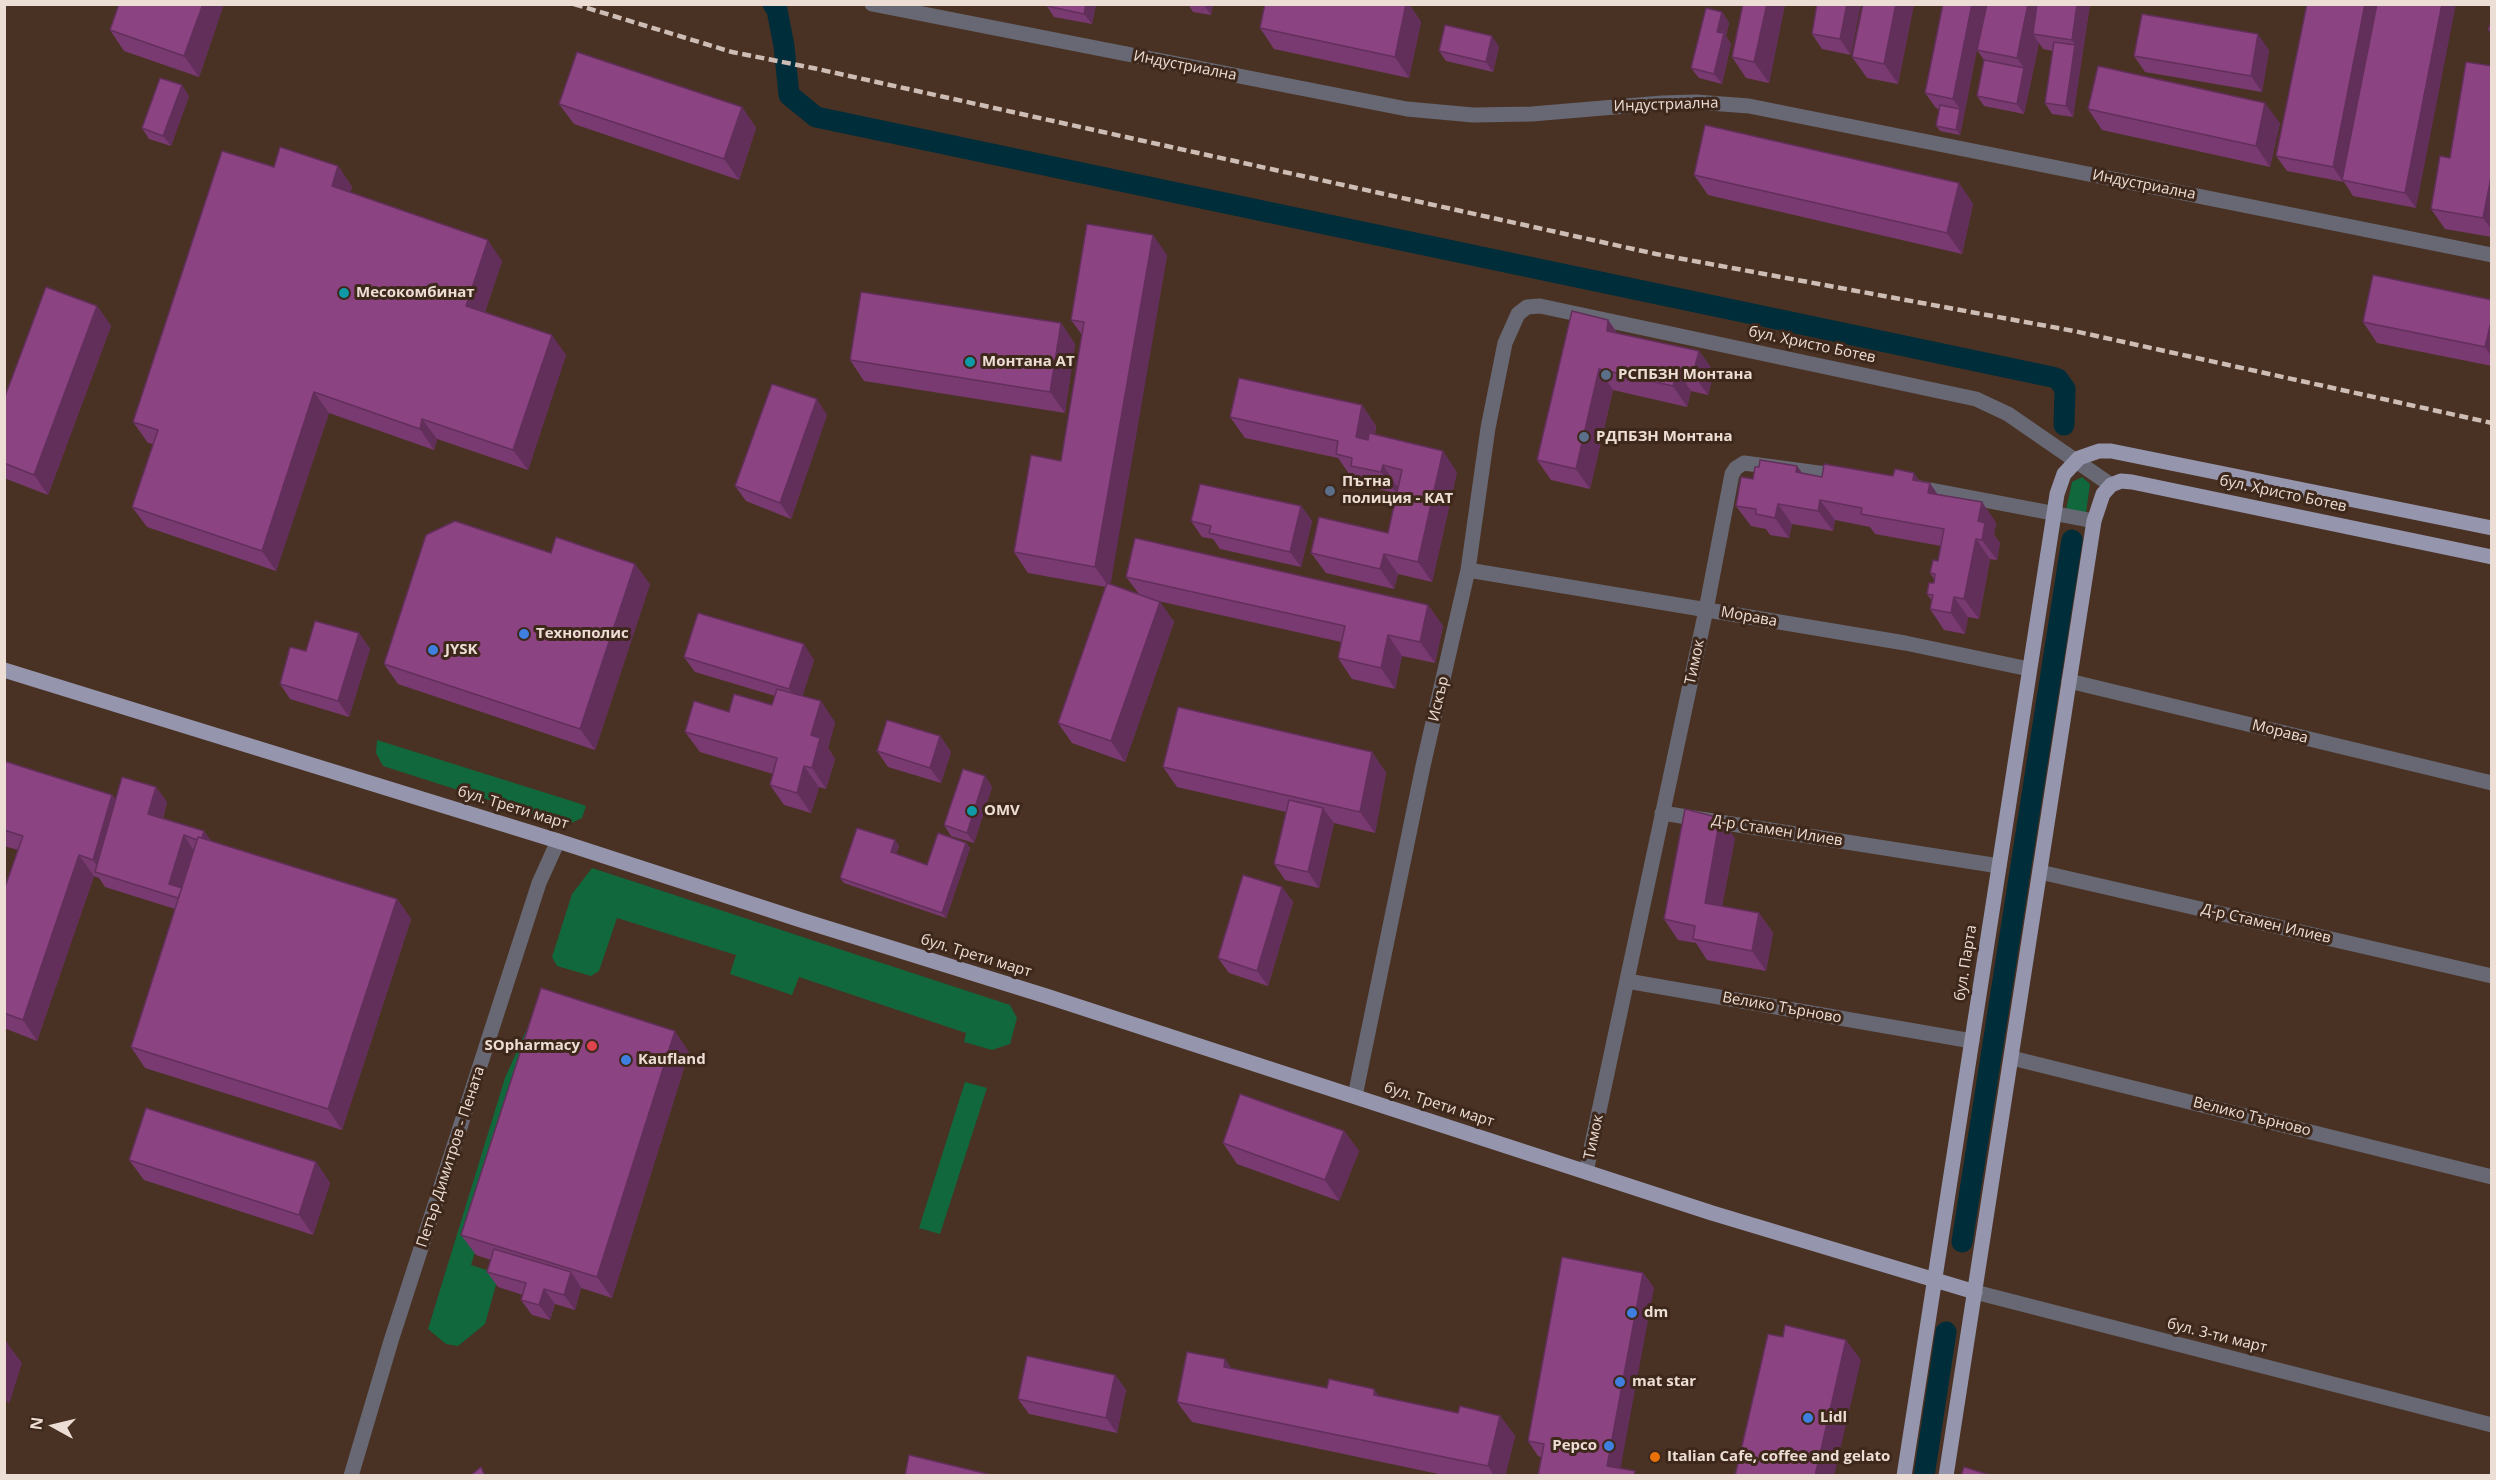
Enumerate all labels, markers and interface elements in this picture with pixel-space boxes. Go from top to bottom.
street label: Индустриална [1132,47,1238,85]
street label: Индустриална [1613,94,1719,116]
street label: Индустриална [2091,166,2197,204]
place label: Месокомбинат [356,284,475,302]
marker: Месокомбинат [337,286,351,300]
street label: бул. Христо Ботев [1747,323,1877,367]
place label: Монтана АТ [982,353,1075,371]
marker: Монтана АТ [963,355,977,369]
place label: РСПБЗН Монтана [1618,366,1753,384]
marker: РСПБЗН Монтана [1599,368,1613,382]
place label: РДПБЗН Монтана [1596,428,1732,446]
marker: РДПБЗН Монтана [1577,430,1591,444]
street label: бул. Христо Ботев [2218,472,2348,516]
place label: Пътна полиция - КАТ [1342,473,1453,508]
marker: Пътна полиция - КАТ [1323,484,1337,498]
street label: Морава [1719,603,1779,631]
place label: Технополис [536,625,629,643]
marker: Технополис [517,627,531,641]
street label: Тимок [1681,638,1709,686]
place label: JYSK [445,641,478,659]
marker: JYSK [426,643,440,657]
street label: Искър [1425,675,1453,723]
street label: Морава [2250,716,2310,748]
street label: бул. Трети март [455,783,571,833]
place label: OMV [984,802,1020,820]
marker: OMV [965,804,979,818]
street label: Д-р Стамен Илиев [1710,812,1844,850]
street label: Д-р Стамен Илиев [2199,900,2333,948]
street label: бул. Парта [1951,924,1981,1002]
street label: бул. Трети март [918,931,1034,981]
street label: Велико Търново [1721,989,1843,1027]
place label: SOpharmacy [485,1037,580,1055]
marker: SOpharmacy [585,1039,599,1053]
place label: Kaufland [638,1051,706,1069]
marker: Kaufland [619,1053,633,1067]
street label: Петър Димитров - Пената [413,1064,489,1250]
street label: бул. Трети март [1382,1079,1496,1131]
street label: Велико Търново [2191,1094,2313,1140]
street label: Тимок [1580,1113,1608,1161]
place label: dm [1644,1304,1668,1322]
marker: dm [1625,1306,1639,1320]
street label: бул. 3-ти март [2165,1315,2269,1357]
place label: mat star [1632,1373,1696,1391]
marker: mat star [1613,1375,1627,1389]
north arrow [24,1396,84,1456]
place label: Lidl [1820,1409,1847,1427]
marker: Lidl [1801,1411,1815,1425]
text: N [24,1416,48,1431]
place label: Pepco [1552,1437,1597,1455]
marker: Pepco [1602,1439,1616,1453]
place label: Italian Cafe, coffee and gelato [1667,1448,1890,1466]
marker: Italian Cafe, coffee and gelato [1648,1450,1662,1464]

